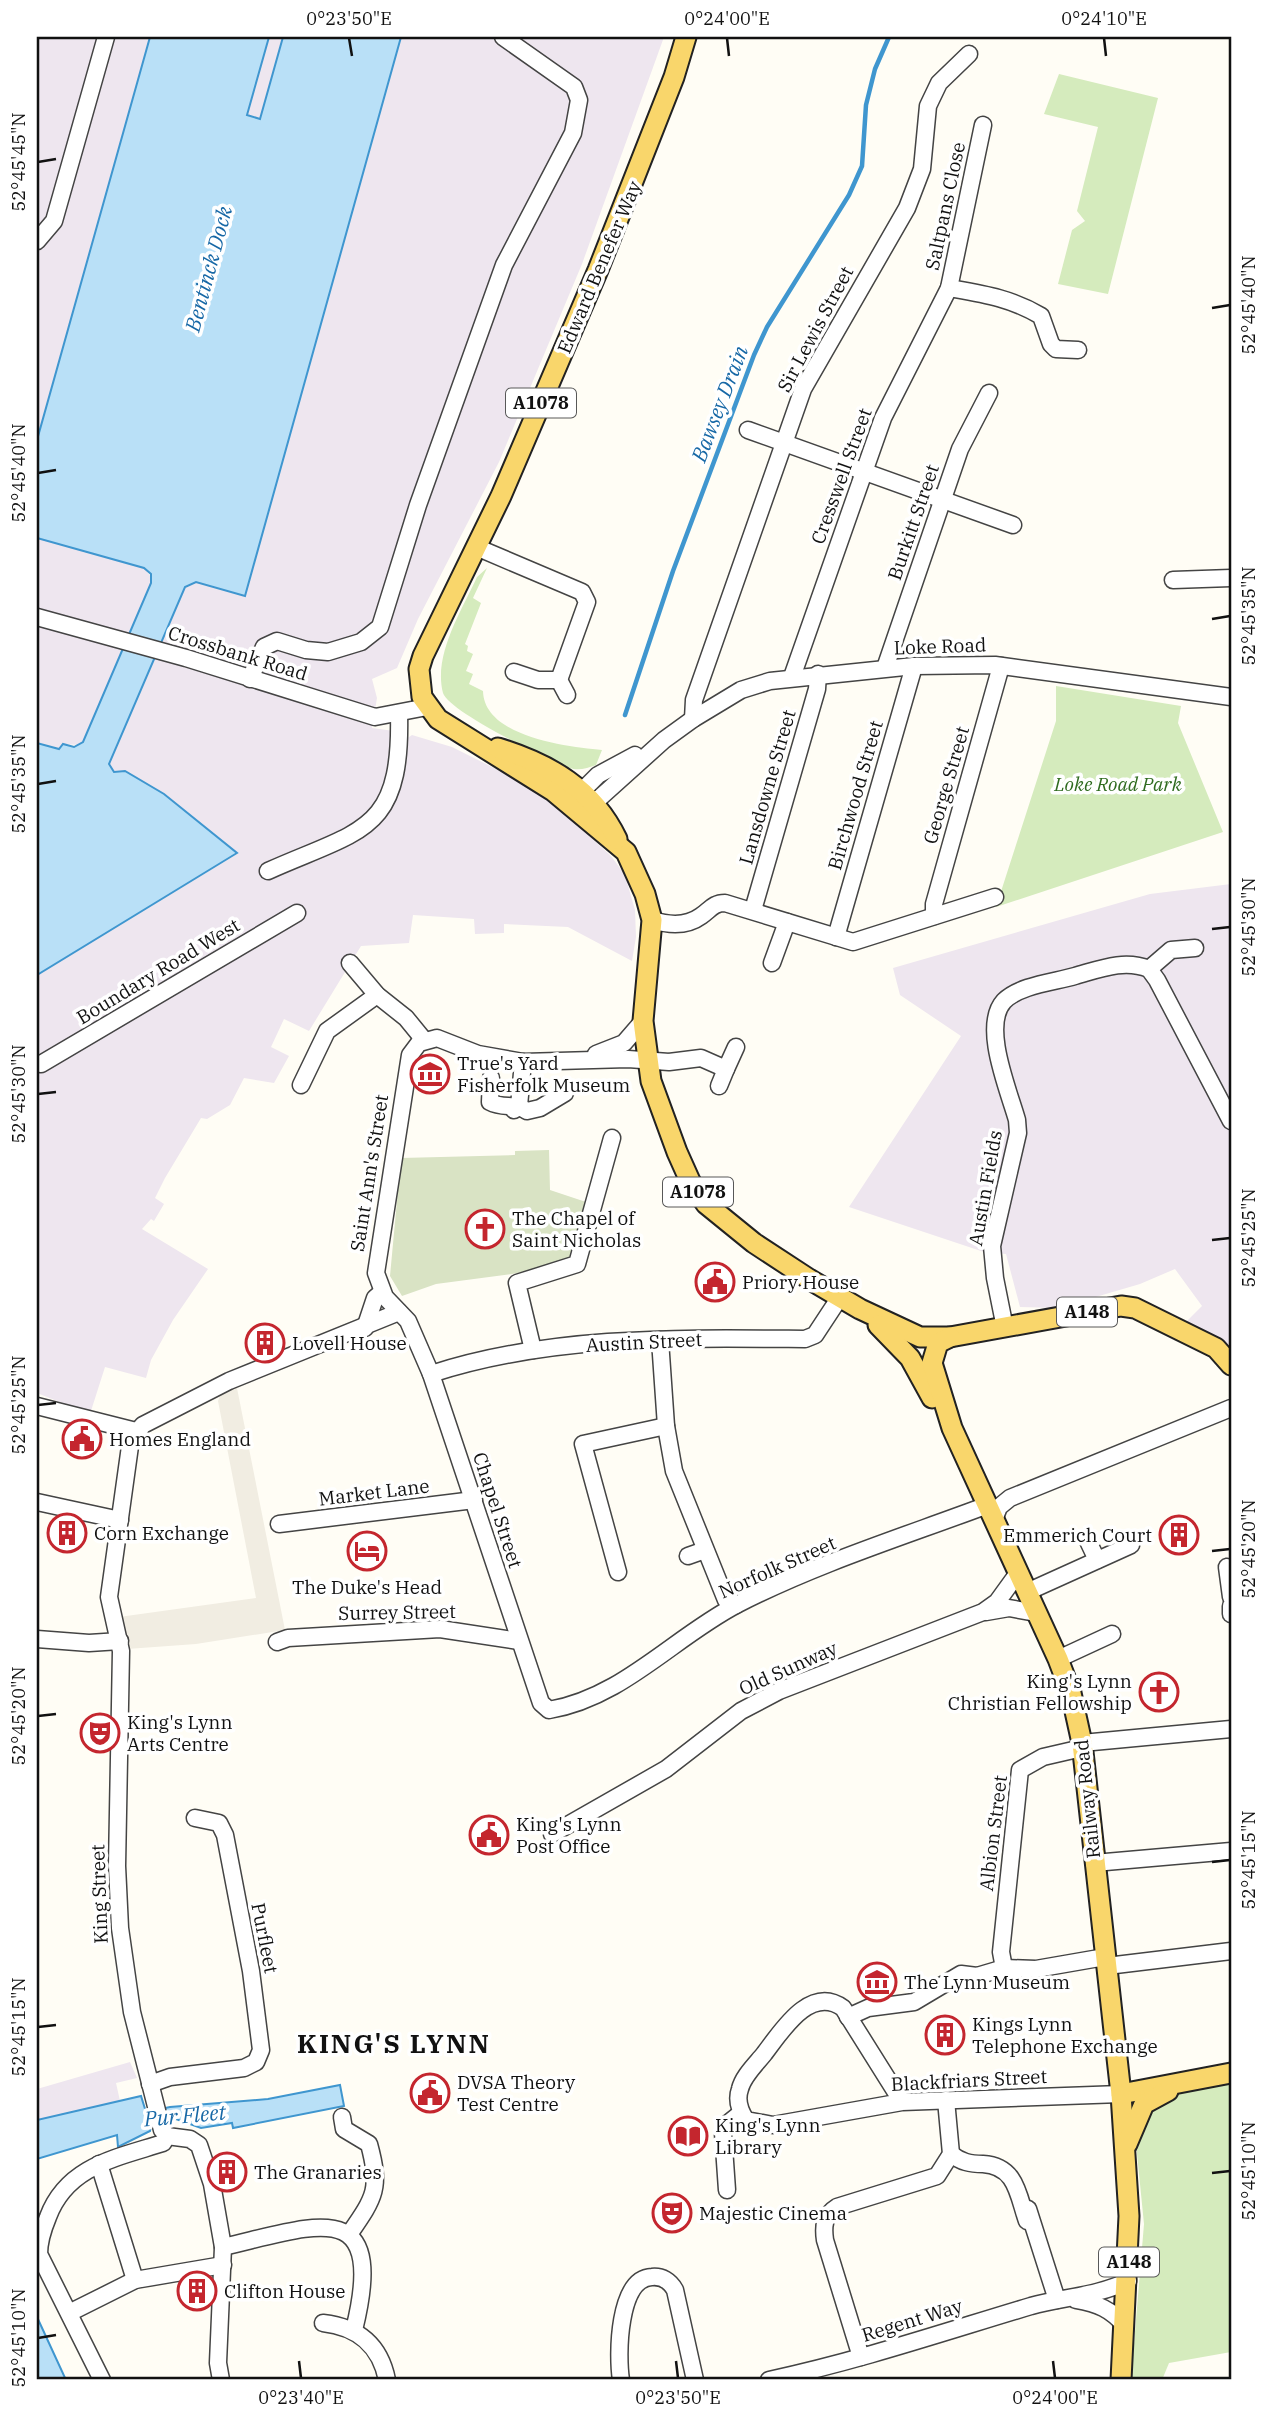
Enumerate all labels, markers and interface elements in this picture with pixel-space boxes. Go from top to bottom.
text: 0°23'50"E [306,7,392,30]
text: 0°24'00"E [684,7,770,30]
text: 0°24'10"E [1061,7,1147,30]
text: 52°45'45"N [7,113,30,212]
street label: Saltpans Close [920,140,970,272]
street label: Edward Benefer Way [552,176,647,357]
water label: Bentinck Dock [178,202,238,336]
text: 52°45'40"N [1237,256,1260,355]
street label: Sir Lewis Street [772,262,858,396]
water label: Bawsey Drain [684,342,754,467]
road number: A1078 [506,388,576,418]
street label: Cresswell Street [805,404,877,547]
text: 52°45'40"N [7,424,30,523]
street label: Burkitt Street [882,461,944,583]
text: 52°45'35"N [1237,567,1260,666]
street label: Crossbank Road [165,620,311,686]
street label: Loke Road [893,632,987,660]
street label: Lansdowne Street [733,706,801,867]
street label: Birchwood Street [822,717,888,873]
street label: George Street [918,723,974,847]
text: 52°45'35"N [7,735,30,834]
park label: Loke Road Park [1053,772,1183,796]
text: 52°45'30"N [1237,878,1260,977]
street label: Boundary Road West [72,913,244,1029]
text: 52°45'30"N [7,1045,30,1144]
place label: True's Yard Fisherfolk Museum [457,1051,630,1097]
museum icon: True's Yard Fisherfolk Museum [409,1053,451,1095]
street label: Saint Ann's Street [345,1092,393,1253]
street label: Austin Fields [963,1128,1007,1248]
road number: A1078 [663,1177,733,1206]
text: 52°45'25"N [1237,1189,1260,1288]
place label: The Chapel of Saint Nicholas [512,1206,641,1252]
church icon: The Chapel of Saint Nicholas [464,1208,506,1250]
public building icon: Priory House [694,1261,736,1303]
place label: Priory House [742,1270,859,1294]
road number: A148 [1057,1297,1117,1326]
building icon: Lovell House [244,1322,286,1364]
street label: Austin Street [585,1327,703,1357]
place label: Lovell House [292,1331,407,1355]
text: 52°45'25"N [7,1356,30,1455]
public building icon: Homes England [61,1418,103,1460]
place label: Homes England [109,1427,251,1451]
street label: Chapel Street [468,1449,528,1571]
street label: Market Lane [317,1473,431,1511]
text: 52°45'20"N [1237,1500,1260,1599]
building icon: Corn Exchange [46,1512,88,1554]
building icon: Emmerich Court [1158,1514,1200,1556]
place label: Corn Exchange [94,1521,229,1545]
place label: Emmerich Court [1003,1523,1152,1547]
hotel icon: The Duke's Head [346,1530,388,1572]
street label: Norfolk Street [715,1530,840,1604]
place label: The Duke's Head [292,1575,442,1599]
street label: Surrey Street [338,1599,456,1625]
street label: Old Sunway [735,1635,842,1700]
text: 52°45'20"N [7,1667,30,1766]
place label: King's Lynn Christian Fellowship [948,1669,1132,1715]
church icon: King's Lynn Christian Fellowship [1138,1671,1180,1713]
place label: King's Lynn Arts Centre [127,1710,233,1756]
theatre icon: King's Lynn Arts Centre [79,1712,121,1754]
street label: Railway Road [1069,1738,1105,1860]
street label: Albion Street [974,1773,1012,1892]
text: 52°45'15"N [1237,1811,1260,1910]
place label: King's Lynn Post Office [516,1812,622,1858]
public building icon: King's Lynn Post Office [468,1814,510,1856]
street label: King Street [85,1843,113,1944]
street label: Purfleet [246,1901,284,1976]
museum icon: The Lynn Museum [856,1961,898,2003]
place label: The Lynn Museum [904,1970,1070,1994]
text: 52°45'15"N [7,1978,30,2077]
place label: Kings Lynn Telephone Exchange [972,2012,1158,2058]
building icon: Kings Lynn Telephone Exchange [924,2014,966,2056]
district label: KING'S LYNN [297,2026,491,2060]
street label: Blackfriars Street [890,2064,1048,2096]
place label: DVSA Theory Test Centre [457,2070,576,2116]
public building icon: DVSA Theory Test Centre [409,2072,451,2114]
water label: Pur Fleet [142,2097,227,2133]
place label: King's Lynn Library [715,2113,821,2159]
library icon: King's Lynn Library [667,2115,709,2157]
text: 52°45'10"N [1237,2122,1260,2221]
building icon: The Granaries [206,2151,248,2193]
place label: The Granaries [254,2160,382,2184]
theatre icon: Majestic Cinema [651,2192,693,2234]
place label: Majestic Cinema [699,2201,847,2225]
road number: A148 [1099,2248,1159,2276]
building icon: Clifton House [176,2270,218,2312]
place label: Clifton House [224,2279,345,2303]
text: 52°45'10"N [7,2289,30,2388]
street label: Regent Way [859,2293,966,2347]
text: 0°23'40"E [258,2386,344,2409]
text: 0°23'50"E [635,2386,721,2409]
text: 0°24'00"E [1012,2386,1098,2409]

